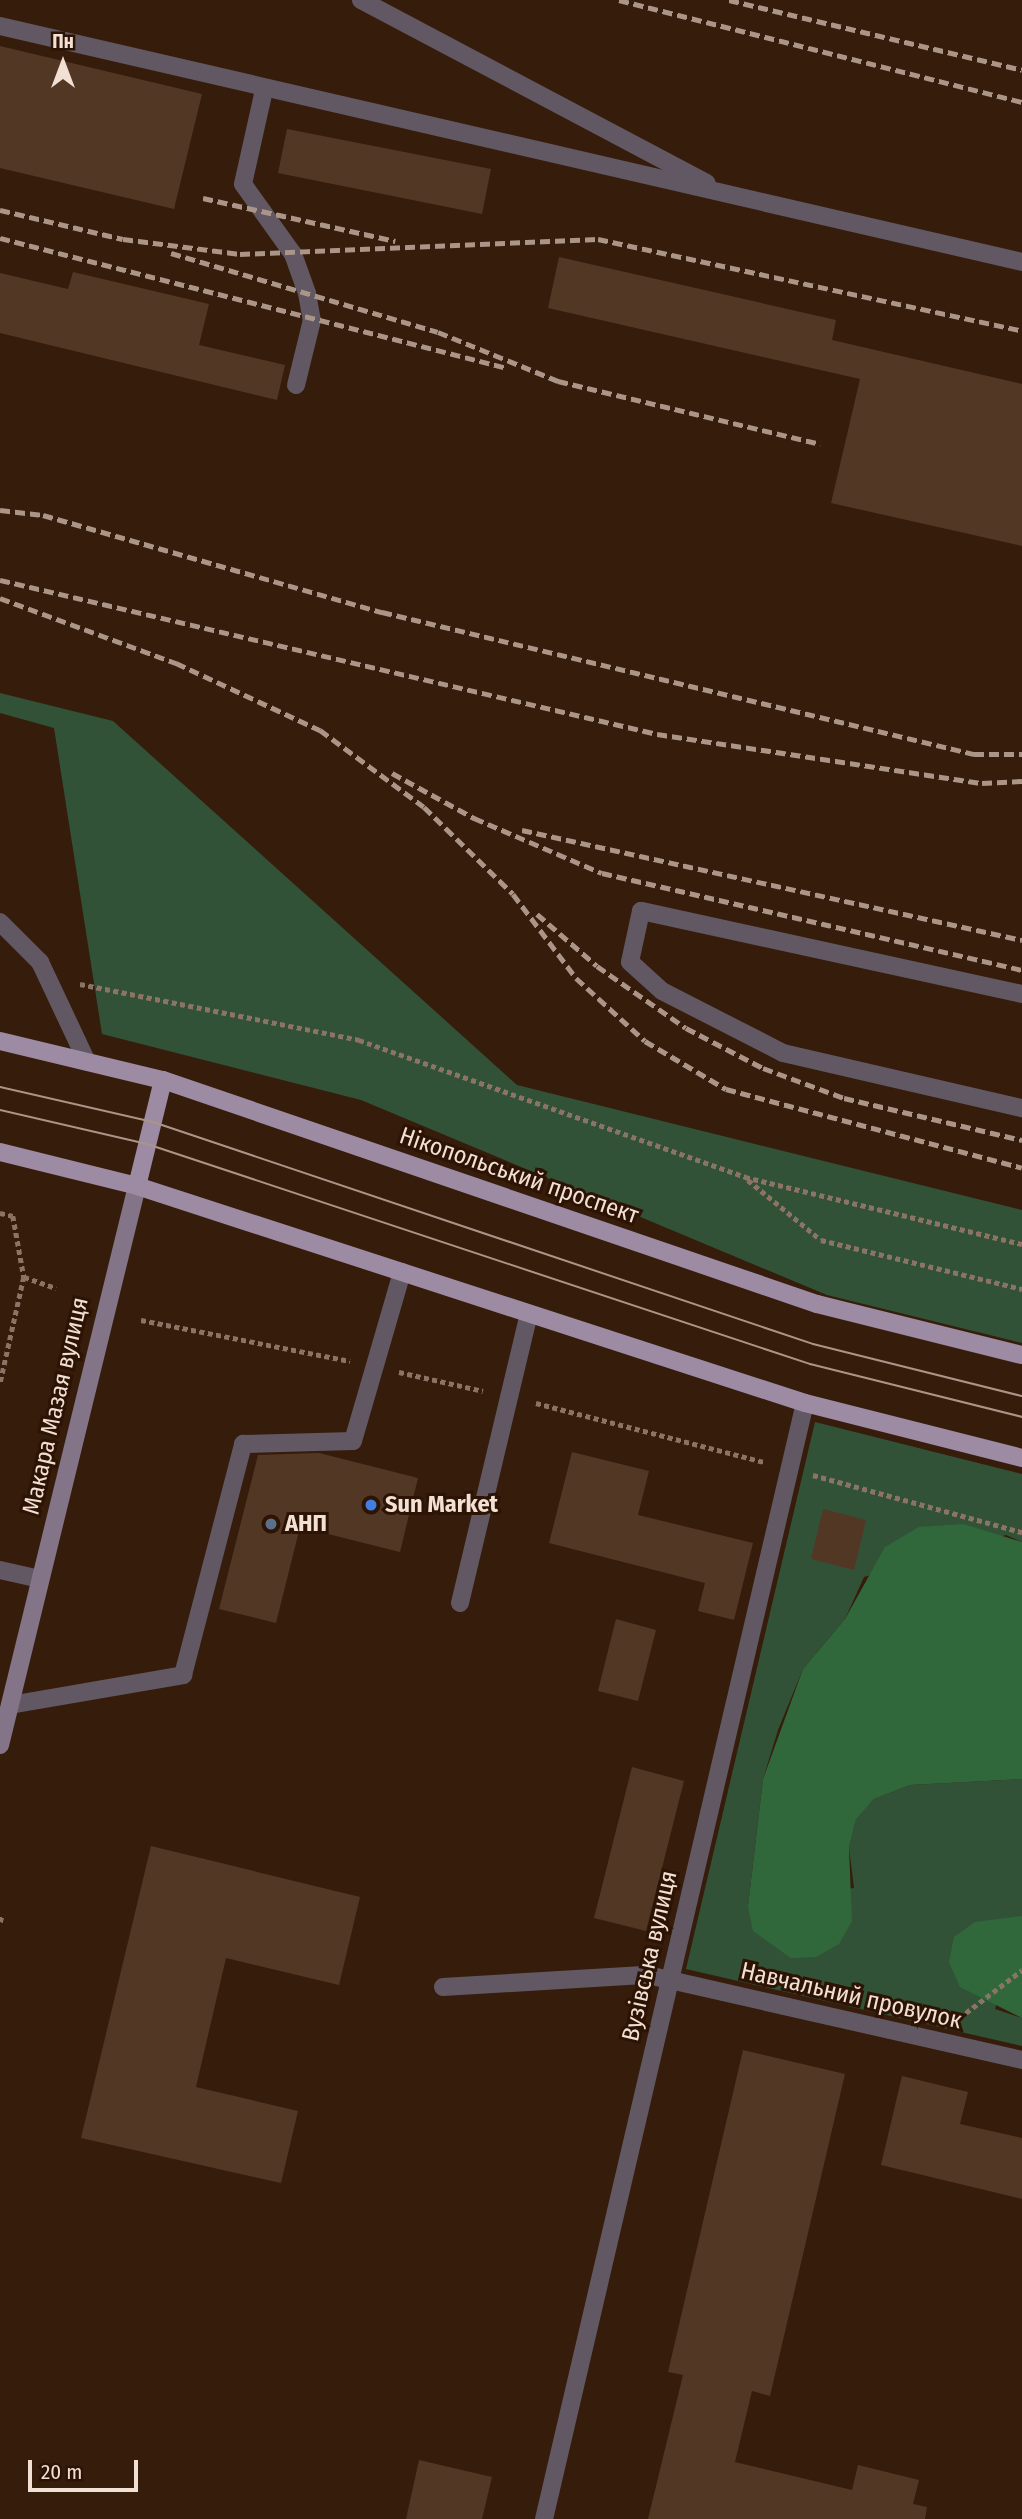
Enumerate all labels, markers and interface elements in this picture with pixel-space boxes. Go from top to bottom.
north arrow [28,28,98,98]
text: Пн [52,30,74,53]
street label: Нікопольський проспект [396,1122,642,1230]
street label: Макара Мазая вулиця [17,1295,95,1517]
place label: Sun Market [385,1491,498,1519]
marker: Sun Market [363,1497,379,1513]
place label: АНП [285,1510,327,1538]
marker: АНП [263,1516,279,1532]
street label: Вузівська вулиця [616,1868,684,2044]
street label: Навчальний провулок [738,1957,964,2035]
scale bar [32,2446,142,2490]
text: 20 m [41,2459,82,2485]

